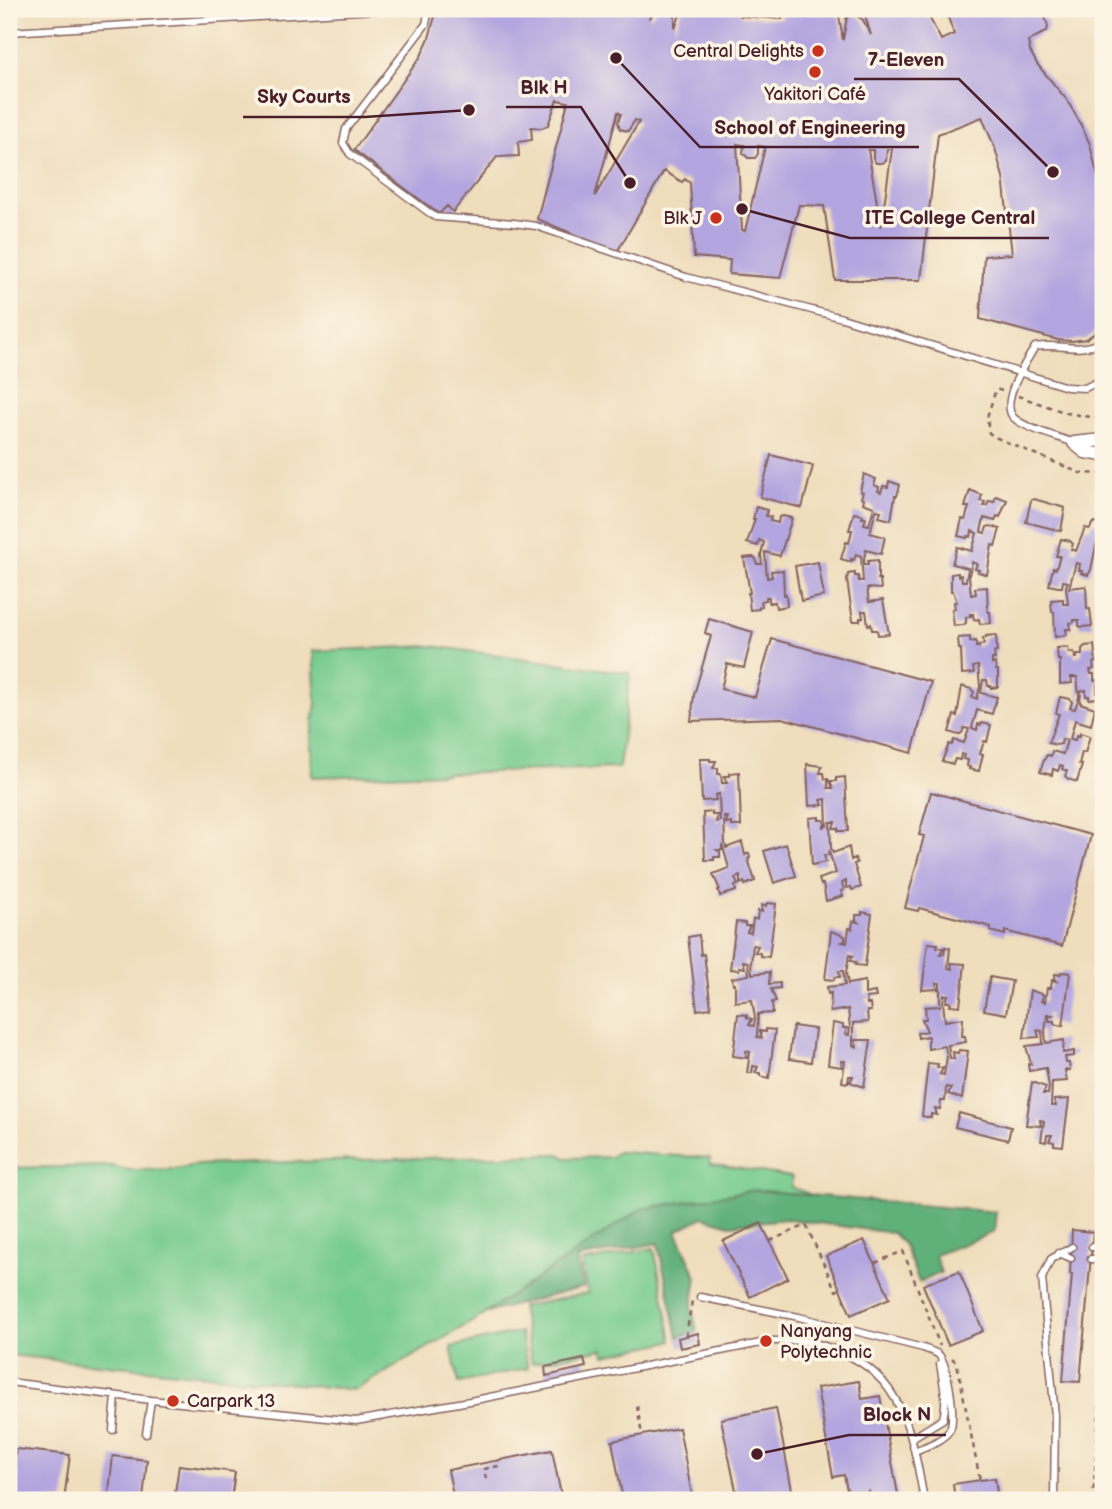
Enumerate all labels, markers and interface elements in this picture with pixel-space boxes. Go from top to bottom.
callout: 7-Eleven [854,39,959,79]
place label: Central Delights [673,41,804,62]
marker: Central Delights [810,43,826,59]
text: 7-Eleven [868,49,944,72]
marker: Yakitori Café [807,64,823,80]
callout: Blk H [506,67,581,107]
callout: Sky Courts [243,77,365,117]
text: Blk H [520,77,568,100]
place label: Yakitori Café [763,84,866,105]
text: Sky Courts [257,86,351,109]
callout: School of Engineering [700,107,919,147]
text: School of Engineering [714,117,906,140]
callout: ITE College Central [850,198,1049,238]
text: ITE College Central [865,207,1035,230]
place label: Blk J [663,208,702,229]
marker: Blk J [708,210,724,226]
place label: Nanyang Polytechnic [780,1321,872,1363]
marker: Nanyang Polytechnic [758,1333,774,1349]
place label: Carpark 13 [187,1391,275,1412]
marker: Carpark 13 [165,1393,181,1409]
callout: Block N [849,1395,946,1435]
text: Block N [863,1404,931,1427]

